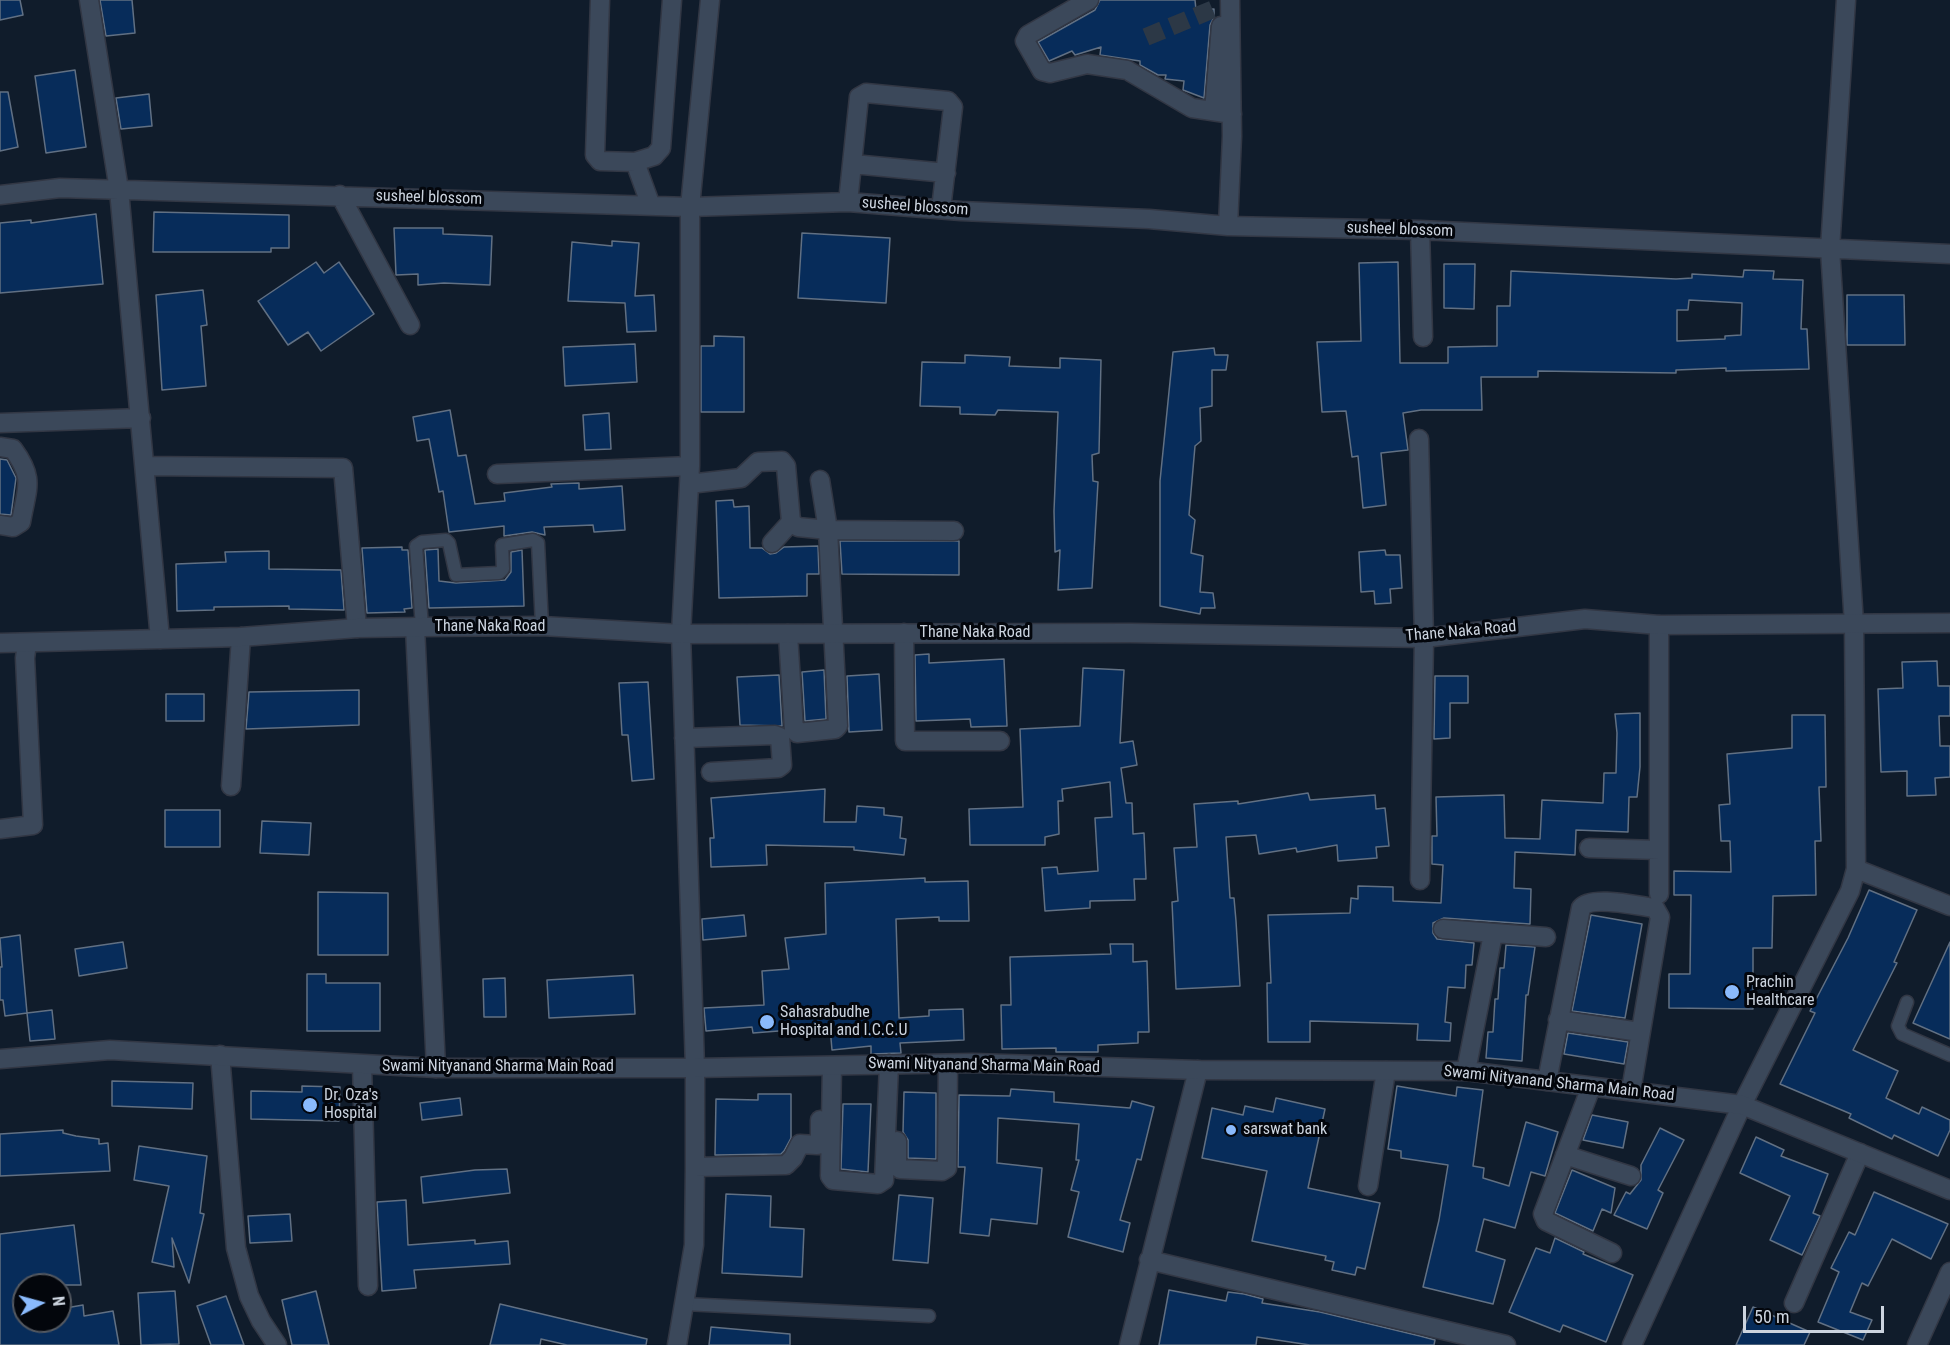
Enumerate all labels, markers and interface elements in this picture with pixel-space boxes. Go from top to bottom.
street label: susheel blossom [375,187,483,209]
street label: susheel blossom [861,194,969,220]
street label: susheel blossom [1346,219,1454,241]
street label: Thane Naka Road [435,617,545,637]
street label: Thane Naka Road [1405,618,1517,646]
street label: Thane Naka Road [920,623,1030,643]
place label: Prachin Healthcare [1746,973,1814,1011]
marker: Prachin Healthcare [1723,983,1741,1001]
place label: Sahasrabudhe Hospital and I.C.C.U [780,1003,907,1041]
marker: Sahasrabudhe Hospital and I.C.C.U [758,1013,776,1031]
street label: Swami Nityanand Sharma Main Road [868,1054,1100,1078]
street label: Swami Nityanand Sharma Main Road [382,1057,614,1077]
street label: Swami Nityanand Sharma Main Road [1443,1062,1675,1106]
place label: Dr. Oza's Hospital [324,1086,378,1124]
marker: Dr. Oza's Hospital [301,1096,319,1114]
place label: sarswat bank [1243,1120,1327,1140]
marker: sarswat bank [1224,1123,1238,1137]
north arrow [12,1273,72,1333]
scale bar [1746,1294,1887,1332]
text: N [48,1295,68,1307]
text: 50 m [1754,1306,1789,1327]

